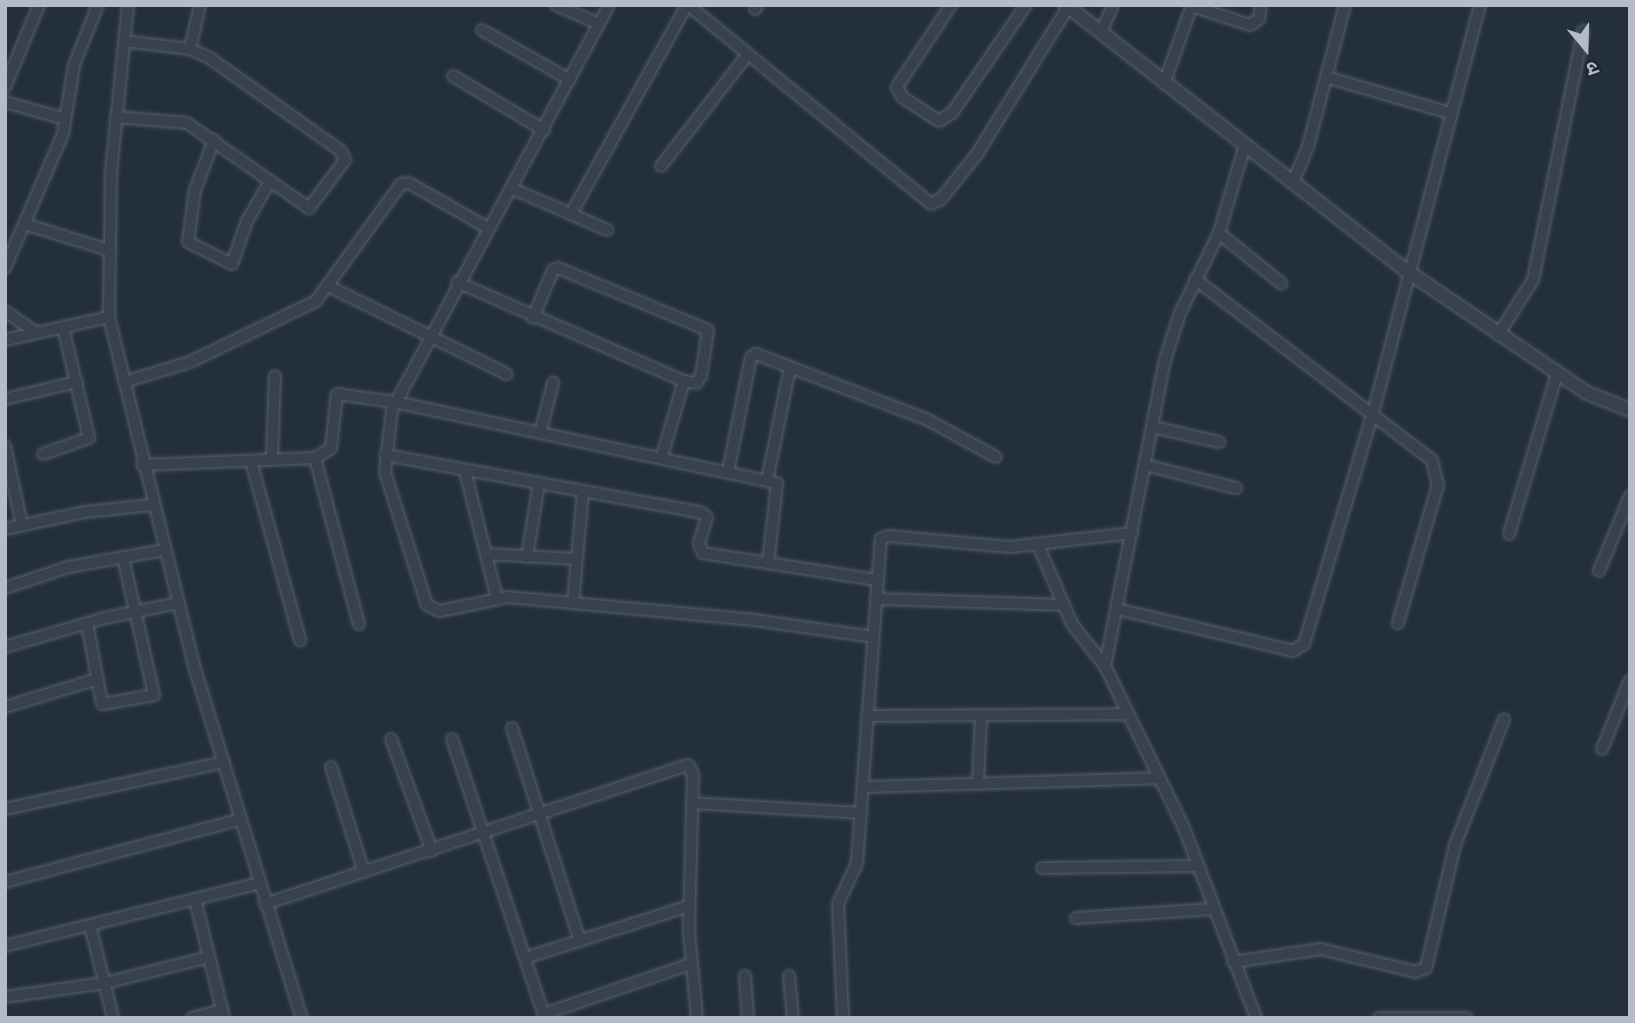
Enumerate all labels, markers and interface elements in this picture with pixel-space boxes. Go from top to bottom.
north arrow [1551,14,1621,84]
text: उ [1584,57,1602,81]

